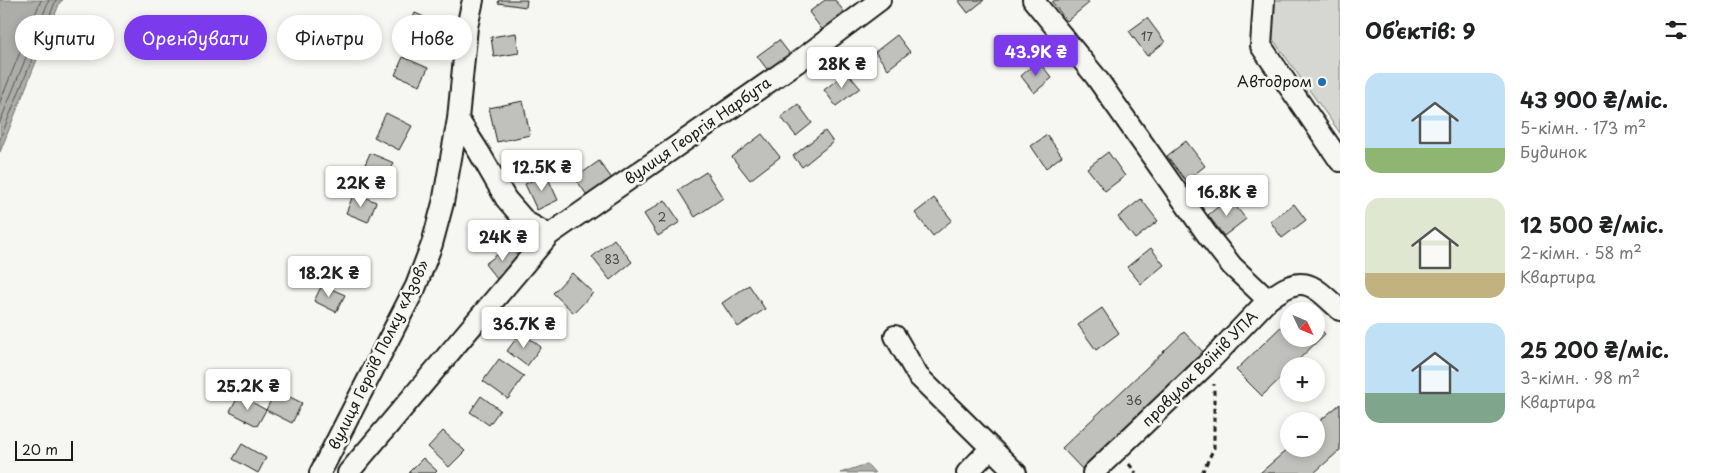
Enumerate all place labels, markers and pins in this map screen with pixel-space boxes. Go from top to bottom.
pin: 43.9K ₴ [990,34,1082,77]
pin: 28K ₴ [807,46,877,89]
place label: Автодром [1237,69,1312,92]
marker: Автодром [1316,76,1328,88]
pin: 12.5K ₴ [496,150,588,192]
pin: 22K ₴ [326,166,396,208]
pin: 16.8K ₴ [1181,174,1273,217]
pin: 24K ₴ [468,220,538,262]
pin: 18.2K ₴ [283,256,375,298]
pin: 36.7K ₴ [478,306,570,349]
pin: 25.2K ₴ [202,368,294,411]

